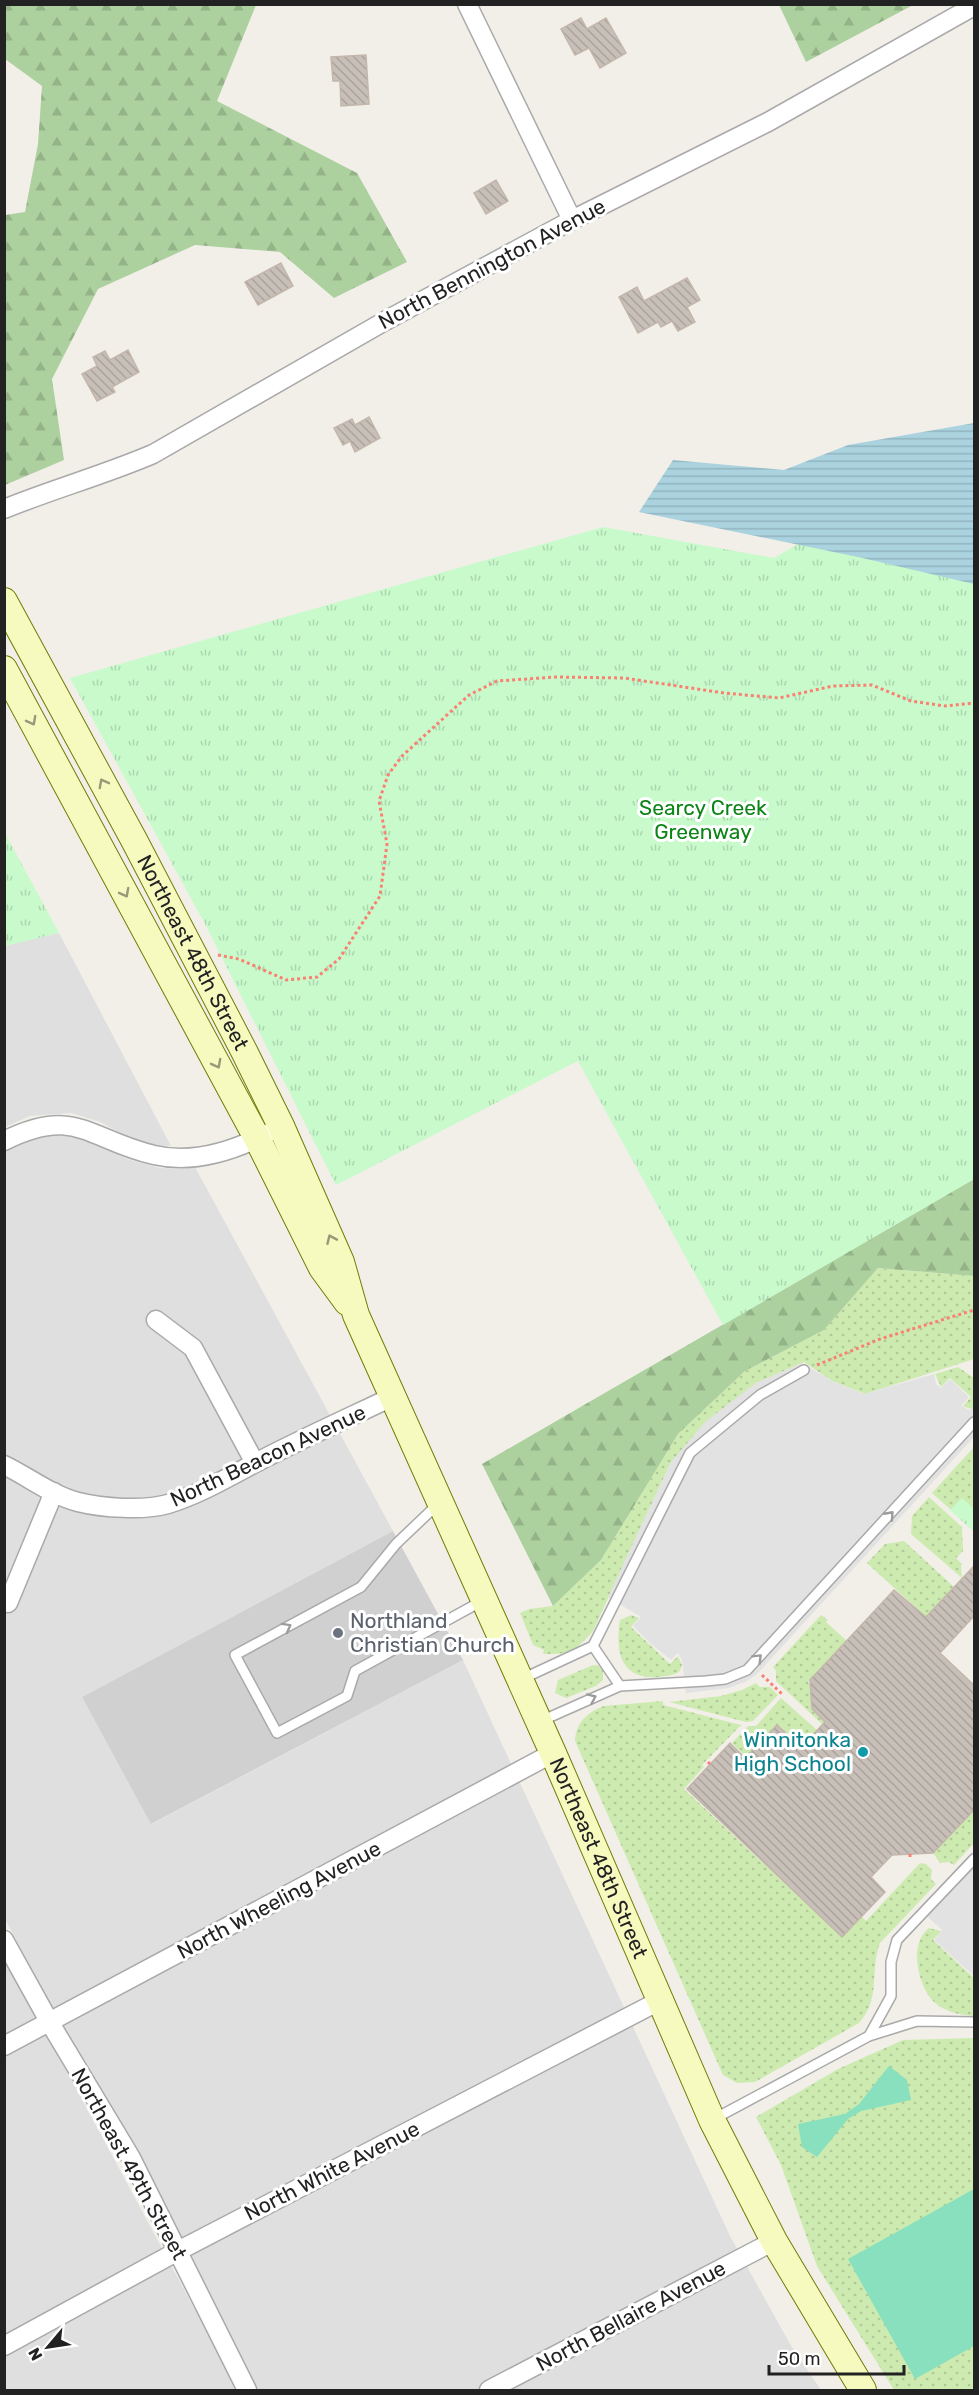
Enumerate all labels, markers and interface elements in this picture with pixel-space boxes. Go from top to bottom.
street label: North Bennington Avenue [374,193,610,334]
one-way arrow [25,715,36,725]
one-way arrow [99,779,110,790]
park label: Searcy Creek Greenway [639,795,767,844]
street label: Northeast 48th Street [132,851,254,1054]
one-way arrow [118,886,129,897]
one-way arrow [210,1058,221,1068]
one-way arrow [327,1235,339,1246]
street label: North Beacon Avenue [166,1399,369,1512]
one-way arrow [883,1511,894,1521]
place label: Northland Christian Church [350,1608,515,1657]
one-way arrow [281,1623,291,1634]
marker: Northland Christian Church [331,1626,345,1640]
one-way arrow [751,1655,762,1665]
one-way arrow [586,1693,597,1705]
place label: Winnitonka High School [734,1727,851,1776]
marker: Winnitonka High School [856,1745,870,1759]
street label: Northeast 48th Street [544,1753,653,1962]
street label: North Wheeling Avenue [173,1835,385,1964]
street label: Northeast 49th Street [66,2064,193,2264]
street label: North White Avenue [240,2116,424,2226]
street label: North Bellaire Avenue [532,2255,730,2376]
north arrow [18,2317,78,2377]
scale bar [769,2338,904,2376]
text: N [24,2344,46,2364]
text: 50 m [778,2348,821,2370]

